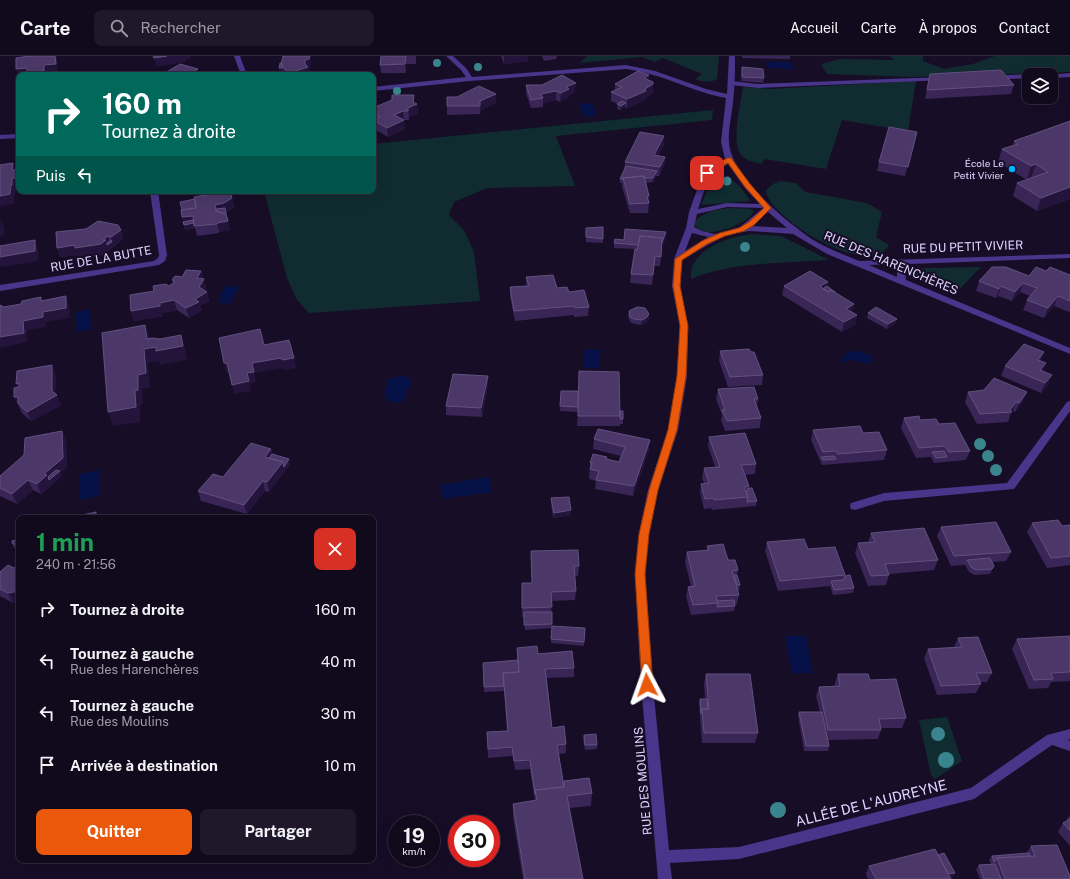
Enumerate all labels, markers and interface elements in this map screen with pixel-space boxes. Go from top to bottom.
search box [94,10,374,46]
text: Carte [20,17,70,39]
icon: search [108,17,130,39]
text: Rechercher [140,19,221,36]
text: Accueil [790,20,839,36]
text: Carte [861,20,897,36]
text: À propos [919,20,977,36]
text: Contact [999,20,1050,36]
map controls [1022,68,1058,104]
button: layers [1022,68,1058,104]
text: 160 m [102,87,182,120]
icon: right [36,88,88,140]
text: Tournez à droite [102,121,236,142]
pin [690,156,724,190]
place label: École Le Petit Vivier [954,157,1004,181]
icon: arrive [696,162,718,184]
icon: left [74,164,96,186]
marker: École Le Petit Vivier [1007,164,1017,174]
text: Puis [36,167,66,184]
street label: RUE DES HARENCHÈRES [822,228,960,298]
street label: RUE DU PETIT VIVIER [903,238,1023,256]
street label: RUE DE LA BUTTE [49,243,153,275]
text: 1 min [36,528,94,556]
button: close [314,528,356,570]
text: 240 m · 21:56 [36,557,116,572]
icon: right [36,598,58,620]
text: Tournez à droite [70,601,184,618]
text: 160 m [315,601,356,618]
text: Tournez à gauche [70,645,194,662]
icon: left [36,650,58,672]
text: 40 m [321,653,356,670]
text: Rue des Harenchères [70,662,199,677]
position arrow [626,664,668,706]
text: Tournez à gauche [70,697,194,714]
icon: left [36,702,58,724]
text: 30 m [321,705,356,722]
text: Rue des Moulins [70,714,169,729]
street label: RUE DES MOULINS [631,726,655,836]
icon: arrive [36,754,58,776]
text: Arrivée à destination [70,757,218,774]
text: 10 m [324,757,356,774]
street label: ALLÉE DE L'AUDREYNE [793,775,948,830]
button: Quitter [36,809,192,855]
button: Partager [200,809,356,855]
speed limit sign: 30 [448,815,500,867]
text: 19 [403,824,425,848]
text: km/h [402,845,426,857]

